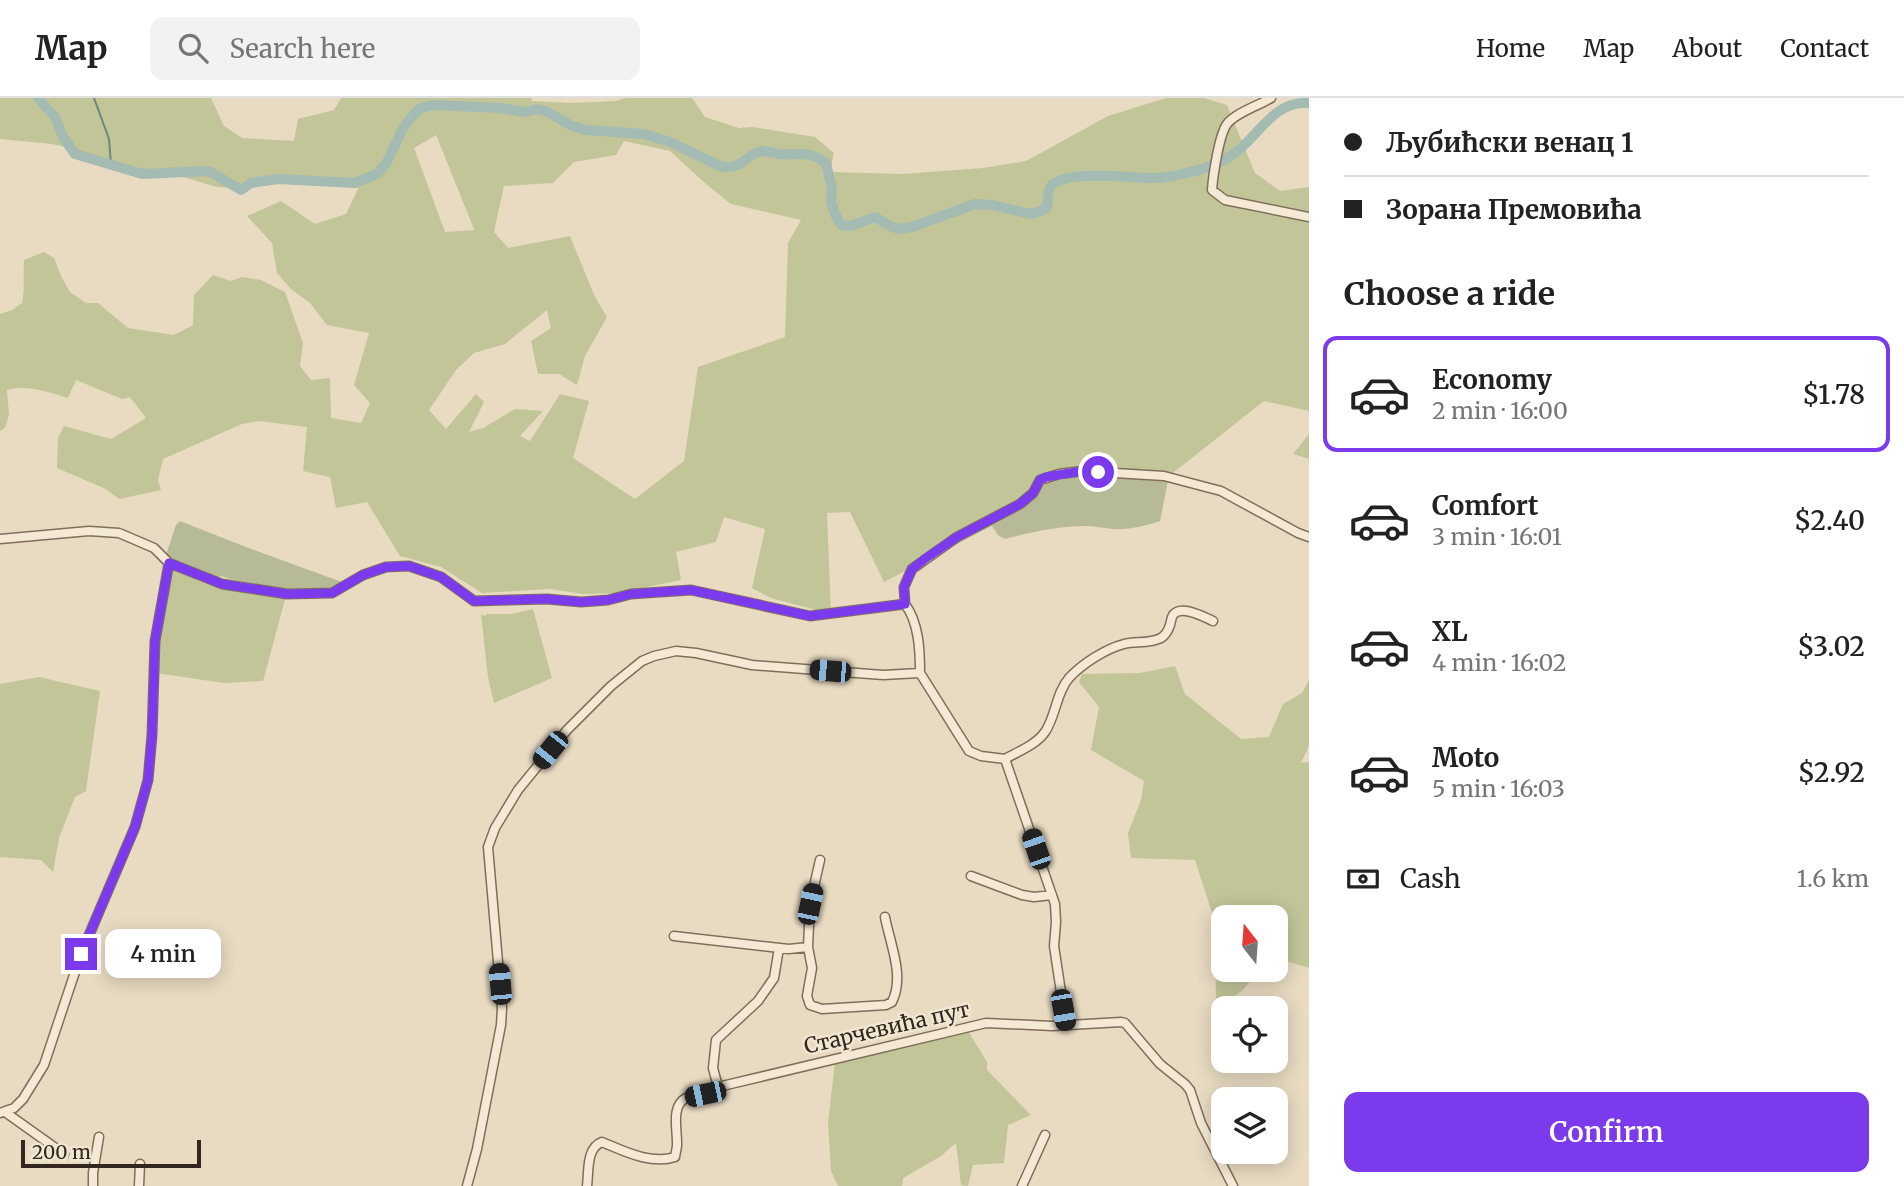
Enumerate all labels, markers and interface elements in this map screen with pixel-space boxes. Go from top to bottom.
search box [150,17,640,80]
text: Map [35,28,108,69]
icon: search [174,29,212,67]
text: Search here [230,32,375,65]
text: Home [1476,33,1545,64]
text: Map [1583,33,1634,64]
text: About [1672,33,1742,64]
text: Contact [1780,33,1869,64]
text: Љубићски венац 1 [1386,126,1633,159]
text: Зорана Премовића [1386,193,1642,226]
text: Choose a ride [1344,274,1555,314]
icon: car [1348,363,1411,426]
text: Economy [1432,363,1552,396]
text: $1.78 [1802,378,1865,411]
text: 2 min · 16:00 [1432,396,1568,425]
route start [1082,456,1114,488]
icon: car [1348,489,1411,552]
text: Comfort [1432,489,1538,522]
text: $2.40 [1794,504,1865,537]
text: 3 min · 16:01 [1432,522,1562,551]
icon: car [1348,615,1411,678]
text: XL [1432,615,1468,648]
text: $3.02 [1797,630,1865,663]
text: 4 min · 16:02 [1432,648,1566,677]
car [809,659,852,683]
car [529,727,572,773]
icon: car [1348,741,1411,804]
text: Moto [1432,741,1499,774]
text: $2.92 [1798,756,1865,789]
text: 5 min · 16:03 [1432,774,1565,803]
car [1020,826,1053,872]
icon: cash [1344,860,1382,898]
text: Cash [1400,862,1461,895]
text: 1.6 km [1797,864,1869,893]
car [796,881,825,927]
north arrow [1211,905,1288,982]
map controls [1211,905,1288,1164]
callout: 4 min [106,930,221,978]
route end [65,938,97,970]
text: 4 min [130,939,196,968]
car [488,962,513,1006]
car [1050,987,1077,1033]
street label: Старчевића пут [801,995,973,1060]
button: locate [1211,996,1288,1073]
car [683,1079,728,1109]
button: layers [1211,1087,1288,1164]
button: Confirm [1344,1092,1869,1172]
scale bar [21,1137,201,1169]
text: 200 m [32,1140,91,1164]

